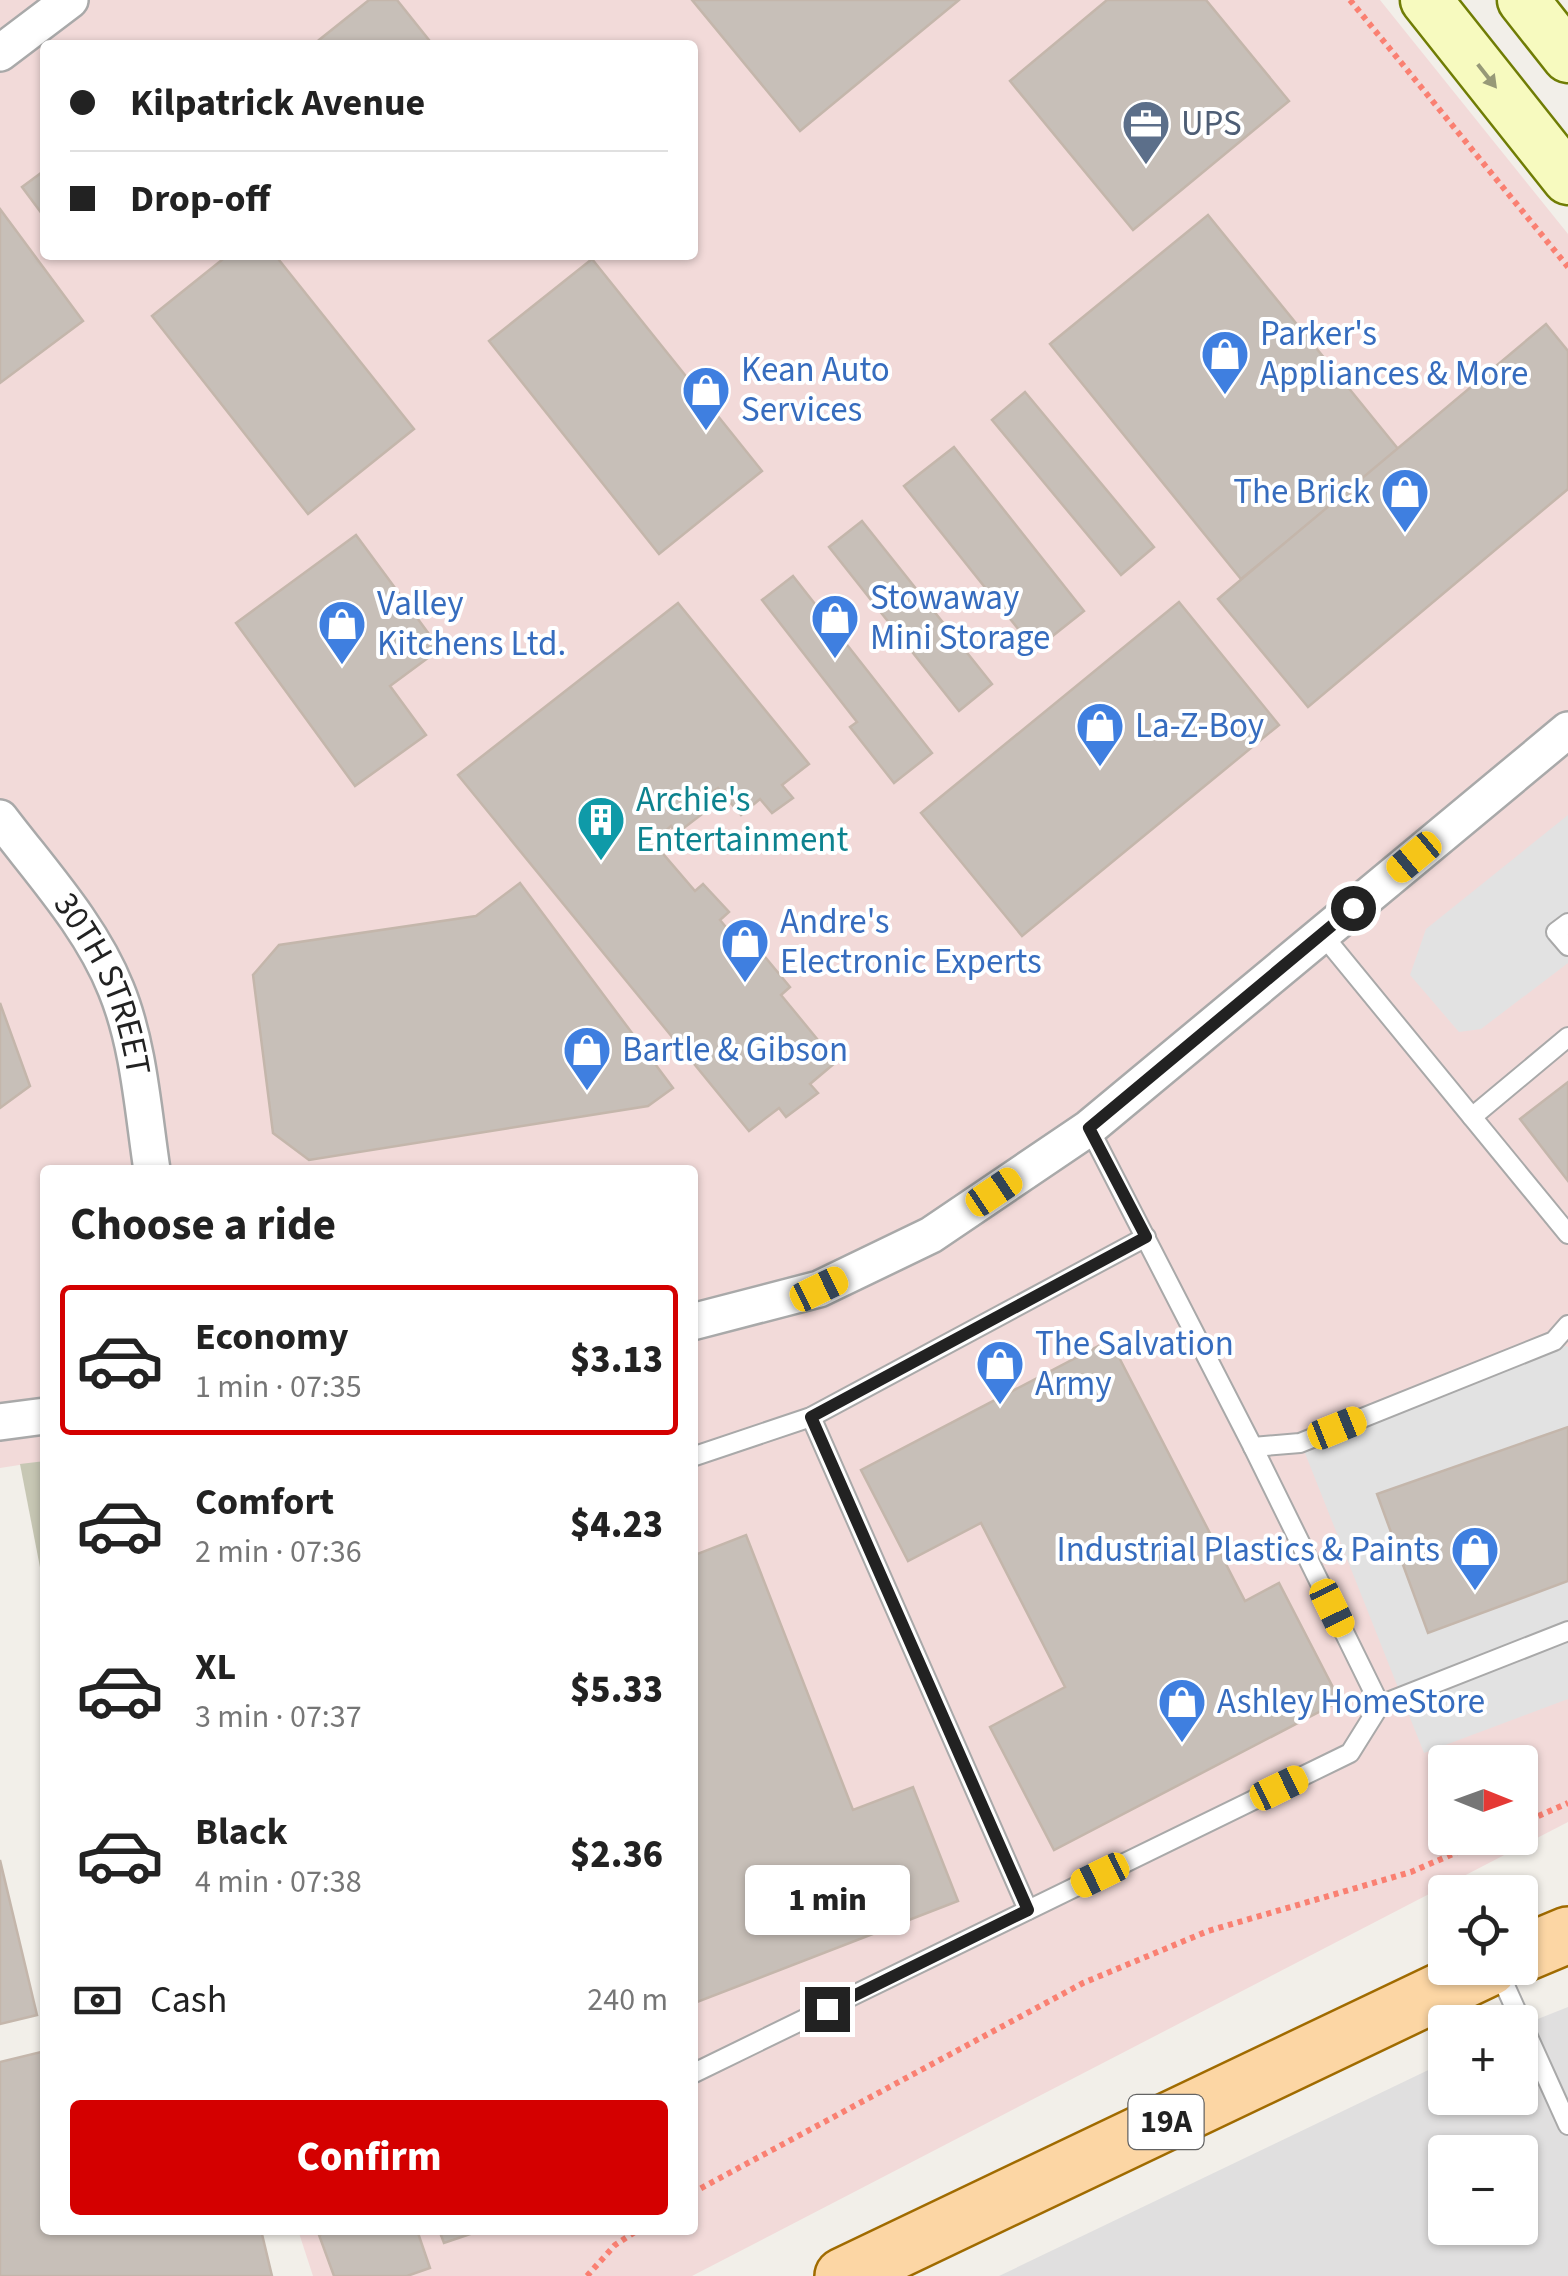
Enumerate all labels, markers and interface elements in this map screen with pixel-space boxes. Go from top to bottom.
one-way arrow [1476,64,1497,89]
text: Kilpatrick Avenue [130,76,425,130]
office icon: UPS [1120,98,1172,166]
place label: UPS [1181,99,1242,149]
text: Drop-off [130,172,270,226]
place label: Parker's Appliances & More [1260,309,1528,399]
shop icon: Parker's Appliances & More [1199,328,1251,396]
place label: Kean Auto Services [741,345,890,435]
shop icon: Kean Auto Services [680,364,732,432]
shop icon: The Brick [1379,466,1431,534]
place label: The Brick [1233,467,1371,517]
place label: Stowaway Mini Storage [870,573,1050,663]
place label: Valley Kitchens Ltd. [377,579,566,669]
shop icon: Stowaway Mini Storage [809,592,861,660]
shop icon: Valley Kitchens Ltd. [316,598,368,666]
shop icon: La-Z-Boy [1074,700,1126,768]
place label: La-Z-Boy [1135,701,1264,751]
place label: Archie's Entertainment [636,775,848,865]
building icon: Archie's Entertainment [575,794,627,862]
car [1381,826,1447,888]
street label: 30TH STREET [41,882,163,1079]
route start [1331,886,1376,931]
place label: Andre's Electronic Experts [780,897,1042,987]
shop icon: Andre's Electronic Experts [719,916,771,984]
shop icon: Bartle & Gibson [561,1024,613,1092]
place label: Bartle & Gibson [622,1025,848,1075]
car [961,1163,1027,1221]
text: Choose a ride [70,1193,336,1257]
car [785,1262,853,1316]
text: Economy [195,1310,348,1364]
icon: car [75,1315,165,1405]
place label: The Salvation Army [1035,1319,1234,1409]
text: $3.13 [570,1333,663,1387]
shop icon: The Salvation Army [974,1338,1026,1406]
text: 1 min · 07:35 [195,1364,362,1410]
car [1304,1403,1370,1453]
text: Comfort [195,1475,334,1529]
icon: car [75,1480,165,1570]
text: $4.23 [570,1498,663,1552]
shop icon: Industrial Plastics & Paints [1449,1524,1501,1592]
place label: Industrial Plastics & Paints [1056,1525,1440,1575]
text: 2 min · 07:36 [195,1529,362,1575]
car [1305,1574,1359,1642]
text: XL [195,1640,236,1694]
icon: car [75,1645,165,1735]
text: $5.33 [570,1663,663,1717]
shop icon: Ashley HomeStore [1156,1676,1208,1744]
place label: Ashley HomeStore [1217,1677,1485,1727]
text: 3 min · 07:37 [195,1694,362,1740]
north arrow [1428,1745,1538,1855]
map controls [1428,1745,1538,2245]
car [1245,1761,1313,1815]
text: Black [195,1805,288,1859]
icon: car [75,1810,165,1900]
text: $2.36 [570,1828,663,1882]
car [1066,1848,1134,1902]
text: 4 min · 07:38 [195,1859,362,1905]
callout: 1 min [744,1864,910,1934]
button: locate [1428,1875,1538,1985]
text: 1 min [788,1877,867,1923]
icon: cash [70,1973,125,2028]
text: Cash [150,1973,227,2027]
text: 240 m [587,1977,668,2023]
route end [805,1987,850,2032]
button: + [1428,2005,1538,2115]
road number: 19A [1128,2095,1204,2149]
button: Confirm [70,2100,668,2215]
button: − [1428,2135,1538,2245]

